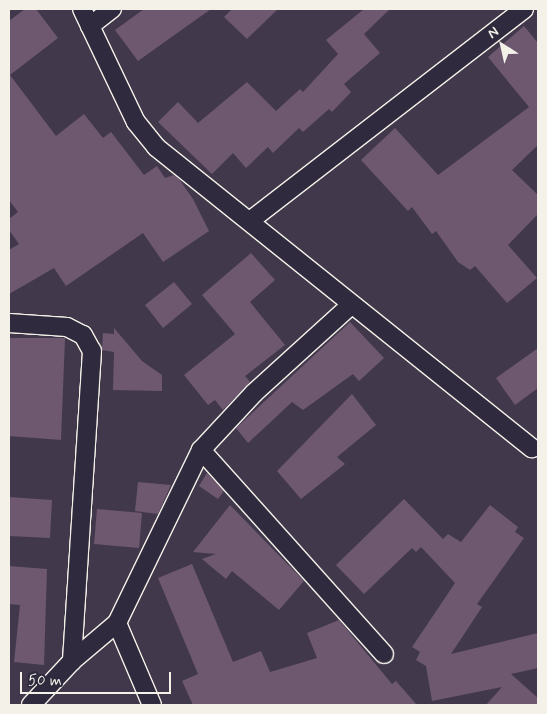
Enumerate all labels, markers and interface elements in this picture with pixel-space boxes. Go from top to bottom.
north arrow [477,20,527,70]
text: N [484,23,502,43]
scale bar [22,662,174,694]
text: 50 m [28,671,62,691]

